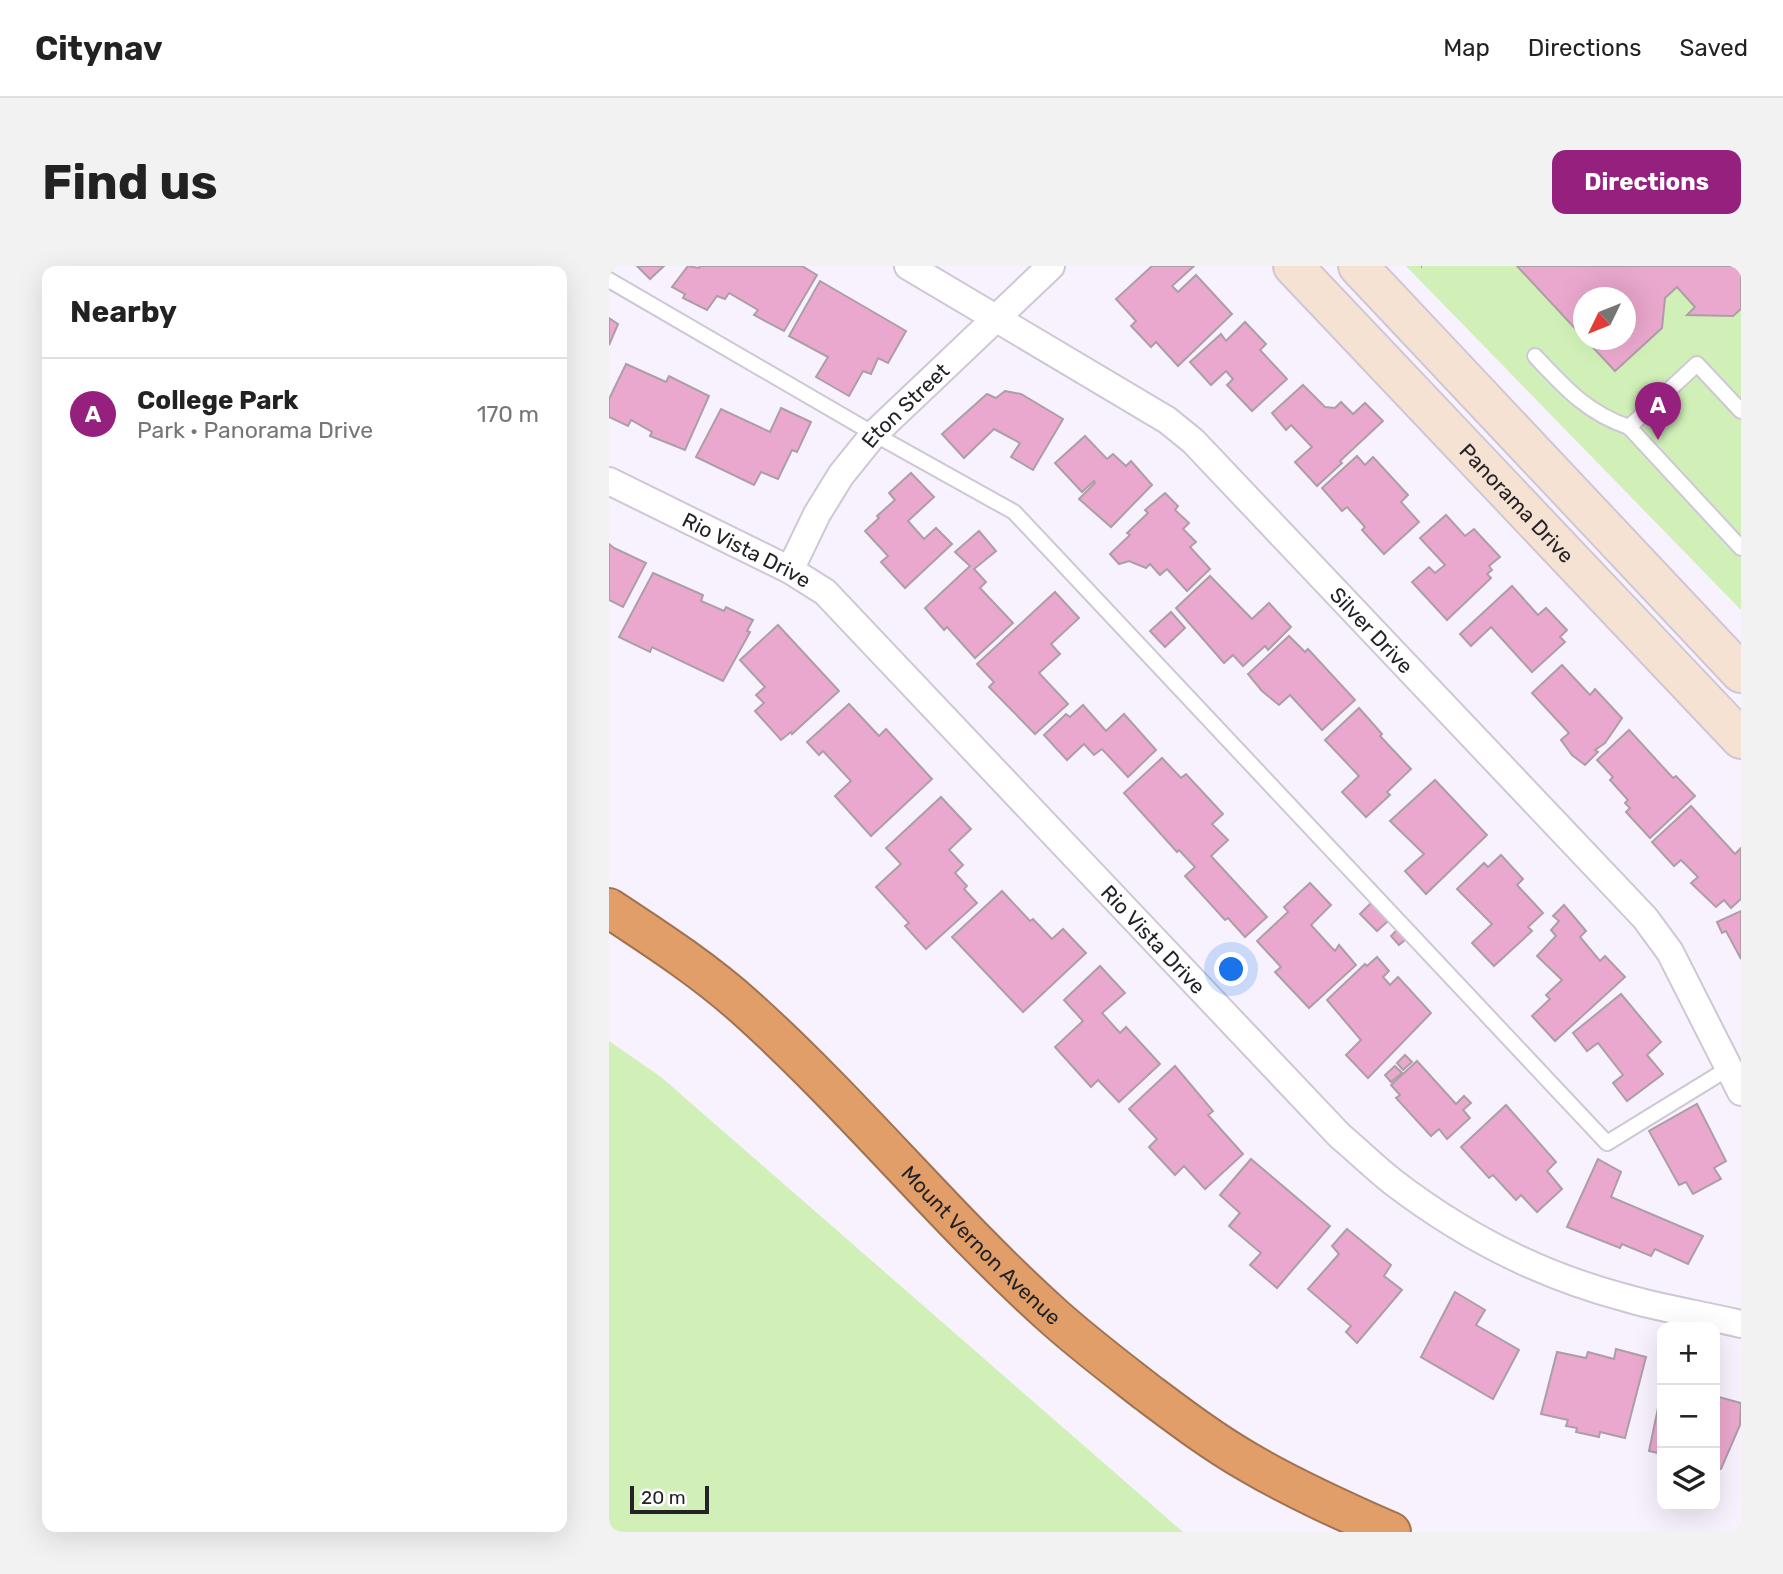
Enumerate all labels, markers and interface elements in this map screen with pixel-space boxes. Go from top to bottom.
text: Citynav [35,29,163,68]
text: Map [1443,34,1490,62]
text: Directions [1528,34,1641,62]
text: Saved [1679,34,1748,62]
button: Directions [1552,150,1741,214]
text: Find us [42,153,218,211]
north arrow [1573,287,1636,350]
text: Nearby [70,294,177,330]
street label: Eton Street [856,357,954,452]
pin: A [1635,382,1681,440]
text: College Park [137,385,299,416]
text: A [85,400,101,428]
text: 170 m [477,400,539,428]
text: Park · Panorama Drive [137,416,373,444]
street label: Panorama Drive [1455,438,1580,568]
street label: Rio Vista Drive [679,507,816,593]
street label: Silver Drive [1325,582,1419,678]
street label: Rio Vista Drive [1096,879,1211,999]
your location [1214,952,1248,986]
street label: Mount Vernon Avenue [897,1160,1066,1330]
map controls [1657,1322,1720,1511]
button: + [1657,1322,1720,1385]
button: − [1657,1385,1720,1448]
button: layers [1657,1448,1720,1511]
scale bar [630,1483,709,1515]
text: 20 m [641,1486,686,1509]

